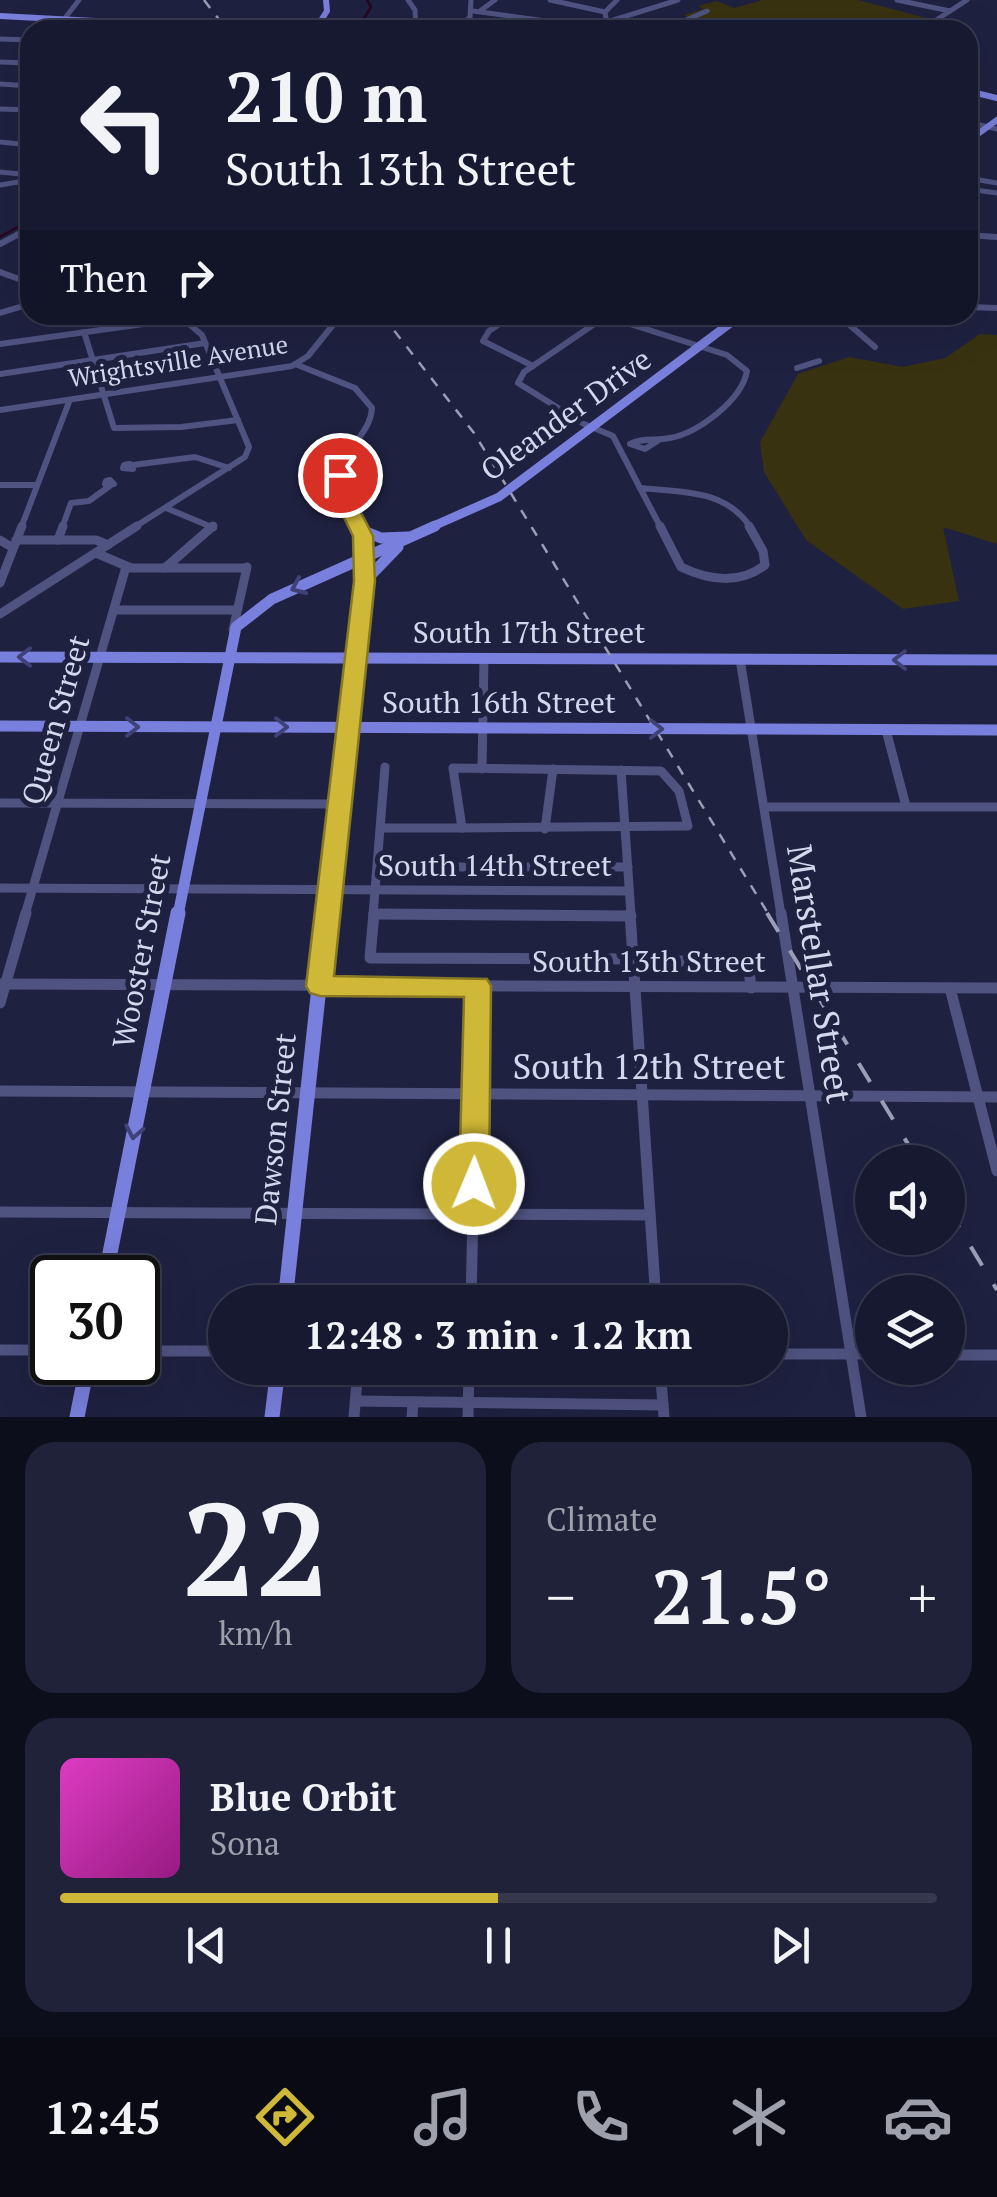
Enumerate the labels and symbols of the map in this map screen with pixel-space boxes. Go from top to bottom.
street label: Wrightsville Avenue [66,327,290,394]
street label: Oleander Drive [472,339,659,490]
pin [298,433,383,518]
one-way arrow [290,575,308,595]
street label: South 17th Street [413,612,645,652]
street label: Queen Street [12,630,98,809]
one-way arrow [17,646,32,668]
one-way arrow [891,649,906,671]
street label: South 16th Street [382,682,616,722]
one-way arrow [126,716,141,738]
one-way arrow [274,716,289,738]
one-way arrow [648,718,664,740]
street label: Marstellar Street [777,841,863,1106]
street label: South 14th Street [378,845,612,885]
street label: Wooster Street [103,850,179,1051]
street label: South 13th Street [532,941,766,981]
street label: Dawson Street [245,1031,305,1227]
street label: South 12th Street [513,1043,785,1089]
one-way arrow [125,1123,146,1140]
position arrow [422,1132,526,1236]
speed limit sign: 30 [30,1255,160,1385]

